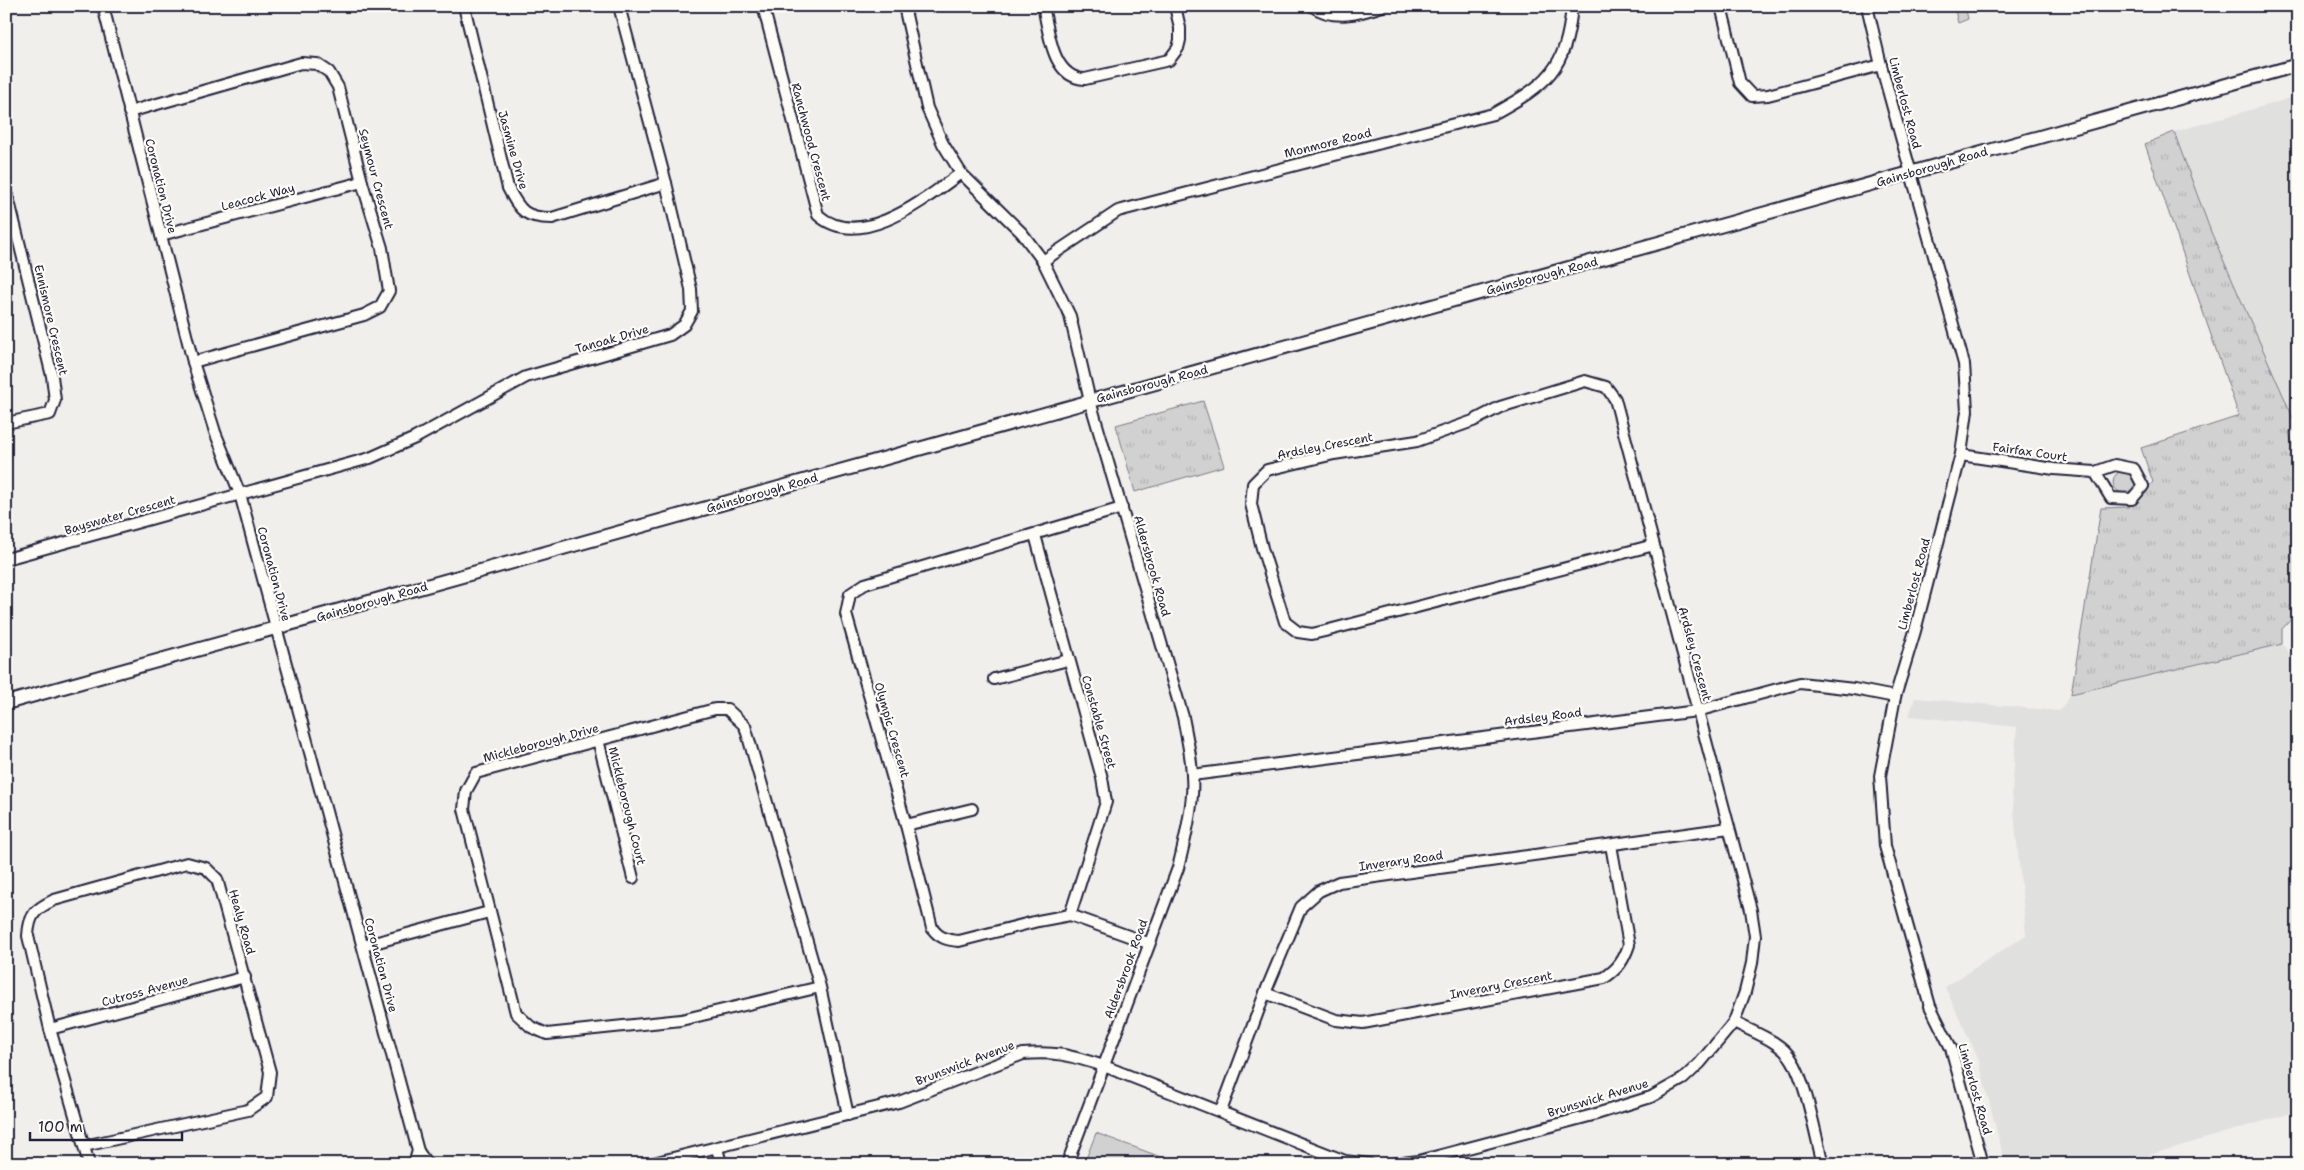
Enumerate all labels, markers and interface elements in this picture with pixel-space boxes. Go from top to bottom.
street label: Limberlost Road [1885,55,1925,151]
street label: Ranchwood Crescent [788,81,834,203]
street label: Jasmine Drive [494,109,532,192]
street label: Monmore Road [1283,124,1374,162]
street label: Seymour Crescent [355,127,397,231]
street label: Coronation Drive [141,137,181,235]
street label: Gainsborough Road [1874,143,1990,191]
street label: Leacock Way [219,179,297,214]
street label: Gainsborough Road [1484,253,1600,299]
street label: Ennismore Crescent [30,263,72,377]
street label: Tanoak Drive [573,321,651,357]
street label: Gainsborough Road [1094,361,1210,407]
street label: Ardsley Crescent [1276,429,1374,463]
street label: Fairfax Court [1992,439,2068,465]
street label: Gainsborough Road [704,469,820,517]
street label: Bayswater Crescent [63,491,177,539]
street label: Aldersbrook Road [1130,513,1174,619]
street label: Coronation Drive [254,525,294,623]
street label: Limberlost Road [1894,536,1934,632]
street label: Gainsborough Road [314,578,430,626]
street label: Ardsley Crescent [1675,605,1715,703]
street label: Constable Street [1078,673,1120,771]
street label: Olympic Crescent [871,680,913,780]
street label: Ardsley Road [1503,704,1583,730]
street label: Mickleborough Drive [481,720,601,766]
street label: Mickleborough Court [605,745,649,867]
street label: Inverary Road [1358,847,1445,875]
street label: Healy Road [225,887,259,957]
street label: Coronation Drive [361,916,401,1014]
street label: Aldersbrook Road [1101,917,1152,1021]
street label: Inverary Crescent [1448,967,1554,1003]
street label: Cutross Avenue [100,972,190,1010]
street label: Brunswick Avenue [913,1037,1017,1089]
street label: Limberlost Road [1954,1041,1996,1137]
street label: Brunswick Avenue [1546,1075,1651,1121]
scale bar [30,1110,182,1142]
text: 100 m [38,1117,83,1137]

